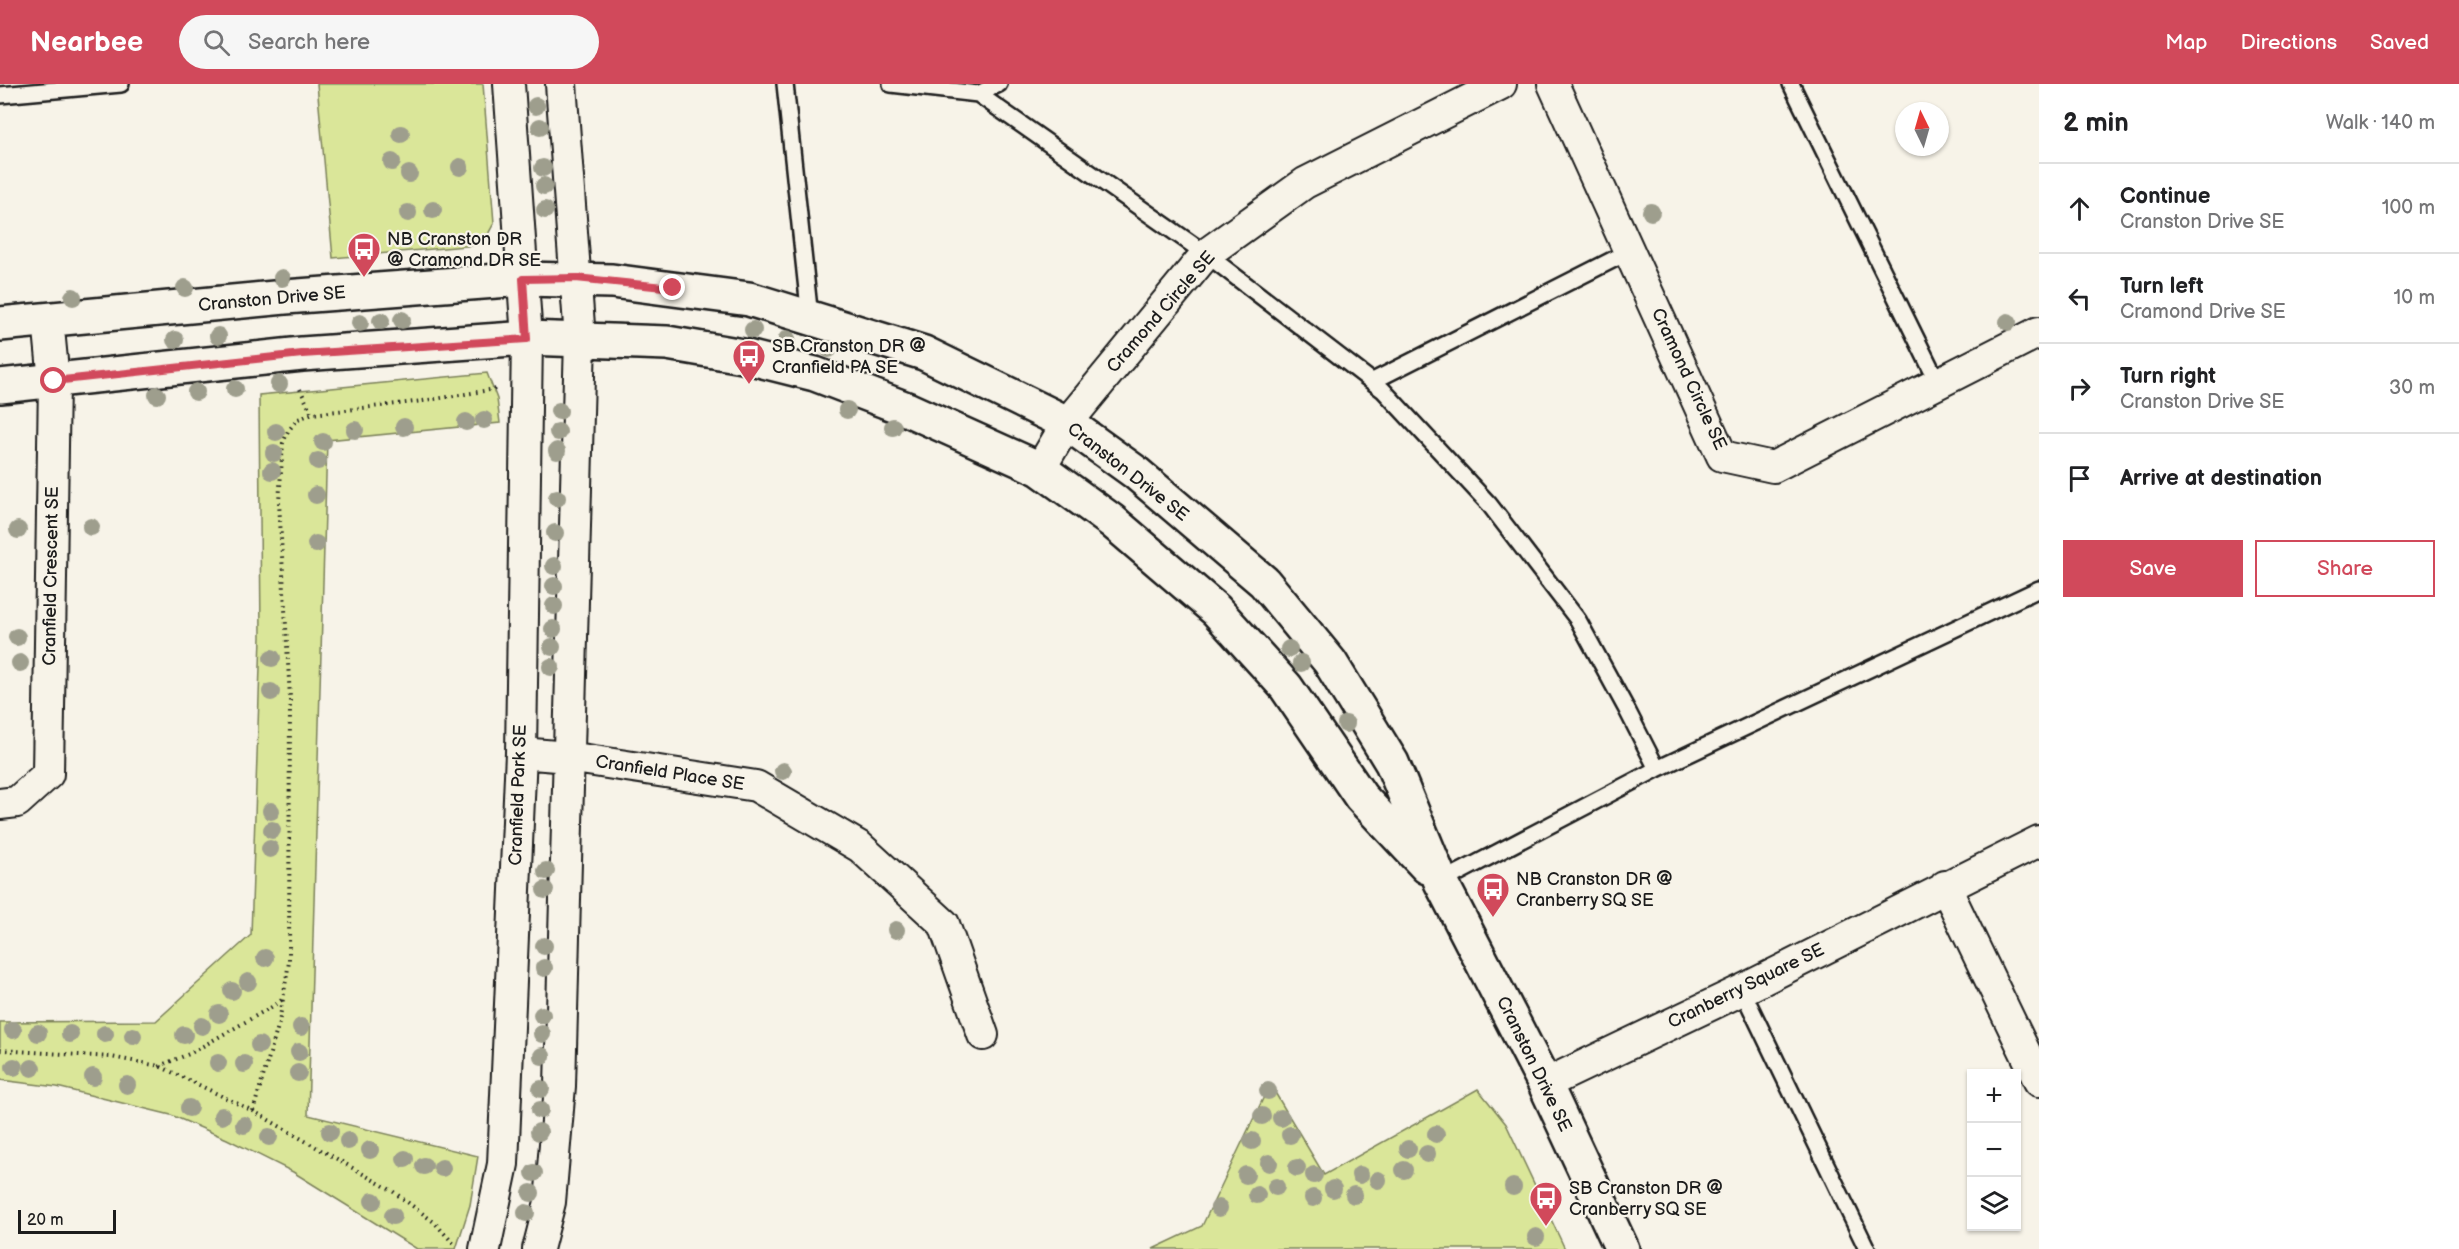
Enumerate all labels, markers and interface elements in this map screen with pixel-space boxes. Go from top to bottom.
search box [179,15,599,69]
text: Nearbee [30,26,143,59]
icon: search [200,26,233,59]
text: Search here [248,29,370,56]
text: Map [2165,30,2208,55]
text: Directions [2241,30,2337,55]
text: Saved [2370,30,2429,55]
north arrow [1895,102,1949,156]
text: 2 min [2063,108,2129,139]
text: Walk · 140 m [2326,111,2435,135]
text: Continue [2120,183,2210,210]
icon: ahead [2063,192,2096,225]
text: 100 m [2382,196,2435,220]
text: Cranston Drive SE [2120,210,2284,234]
place label: NB Cranston DR @ Cramond DR SE [387,229,541,271]
bus stop icon: NB Cranston DR @ Cramond DR SE [346,231,382,278]
street label: Cramond Circle SE [1103,247,1220,377]
text: Turn left [2120,273,2204,300]
route end [659,274,685,300]
street label: Cranston Drive SE [197,282,347,316]
icon: left [2063,282,2096,315]
text: 10 m [2394,286,2435,310]
text: Cramond Drive SE [2120,300,2286,324]
street label: Cramond Circle SE [1647,305,1731,453]
place label: SB Cranston DR @ Cranfield PA SE [772,336,926,378]
bus stop icon: SB Cranston DR @ Cranfield PA SE [731,338,767,385]
text: Turn right [2120,363,2216,390]
route start [40,367,66,393]
icon: right [2063,372,2096,405]
text: 30 m [2389,376,2435,400]
text: Cranston Drive SE [2120,390,2284,414]
street label: Cranston Drive SE [1063,418,1193,526]
icon: arrive [2063,462,2096,495]
text: Arrive at destination [2120,465,2322,492]
street label: Cranfield Crescent SE [39,486,63,666]
button: Save [2063,540,2243,597]
button: Share [2255,540,2435,597]
street label: Cranfield Park SE [505,724,531,866]
street label: Cranfield Place SE [594,751,746,795]
place label: NB Cranston DR @ Cranberry SQ SE [1516,869,1673,911]
bus stop icon: NB Cranston DR @ Cranberry SQ SE [1475,871,1511,918]
street label: Cranberry Square SE [1664,939,1828,1033]
street label: Cranston Drive SE [1492,993,1576,1135]
map controls [1967,1069,2021,1231]
button: + [1967,1069,2021,1123]
button: − [1967,1123,2021,1177]
button: layers [1967,1177,2021,1231]
place label: SB Cranston DR @ Cranberry SQ SE [1569,1178,1723,1220]
bus stop icon: SB Cranston DR @ Cranberry SQ SE [1528,1180,1564,1227]
scale bar [18,1207,116,1234]
text: 20 m [27,1211,63,1230]

